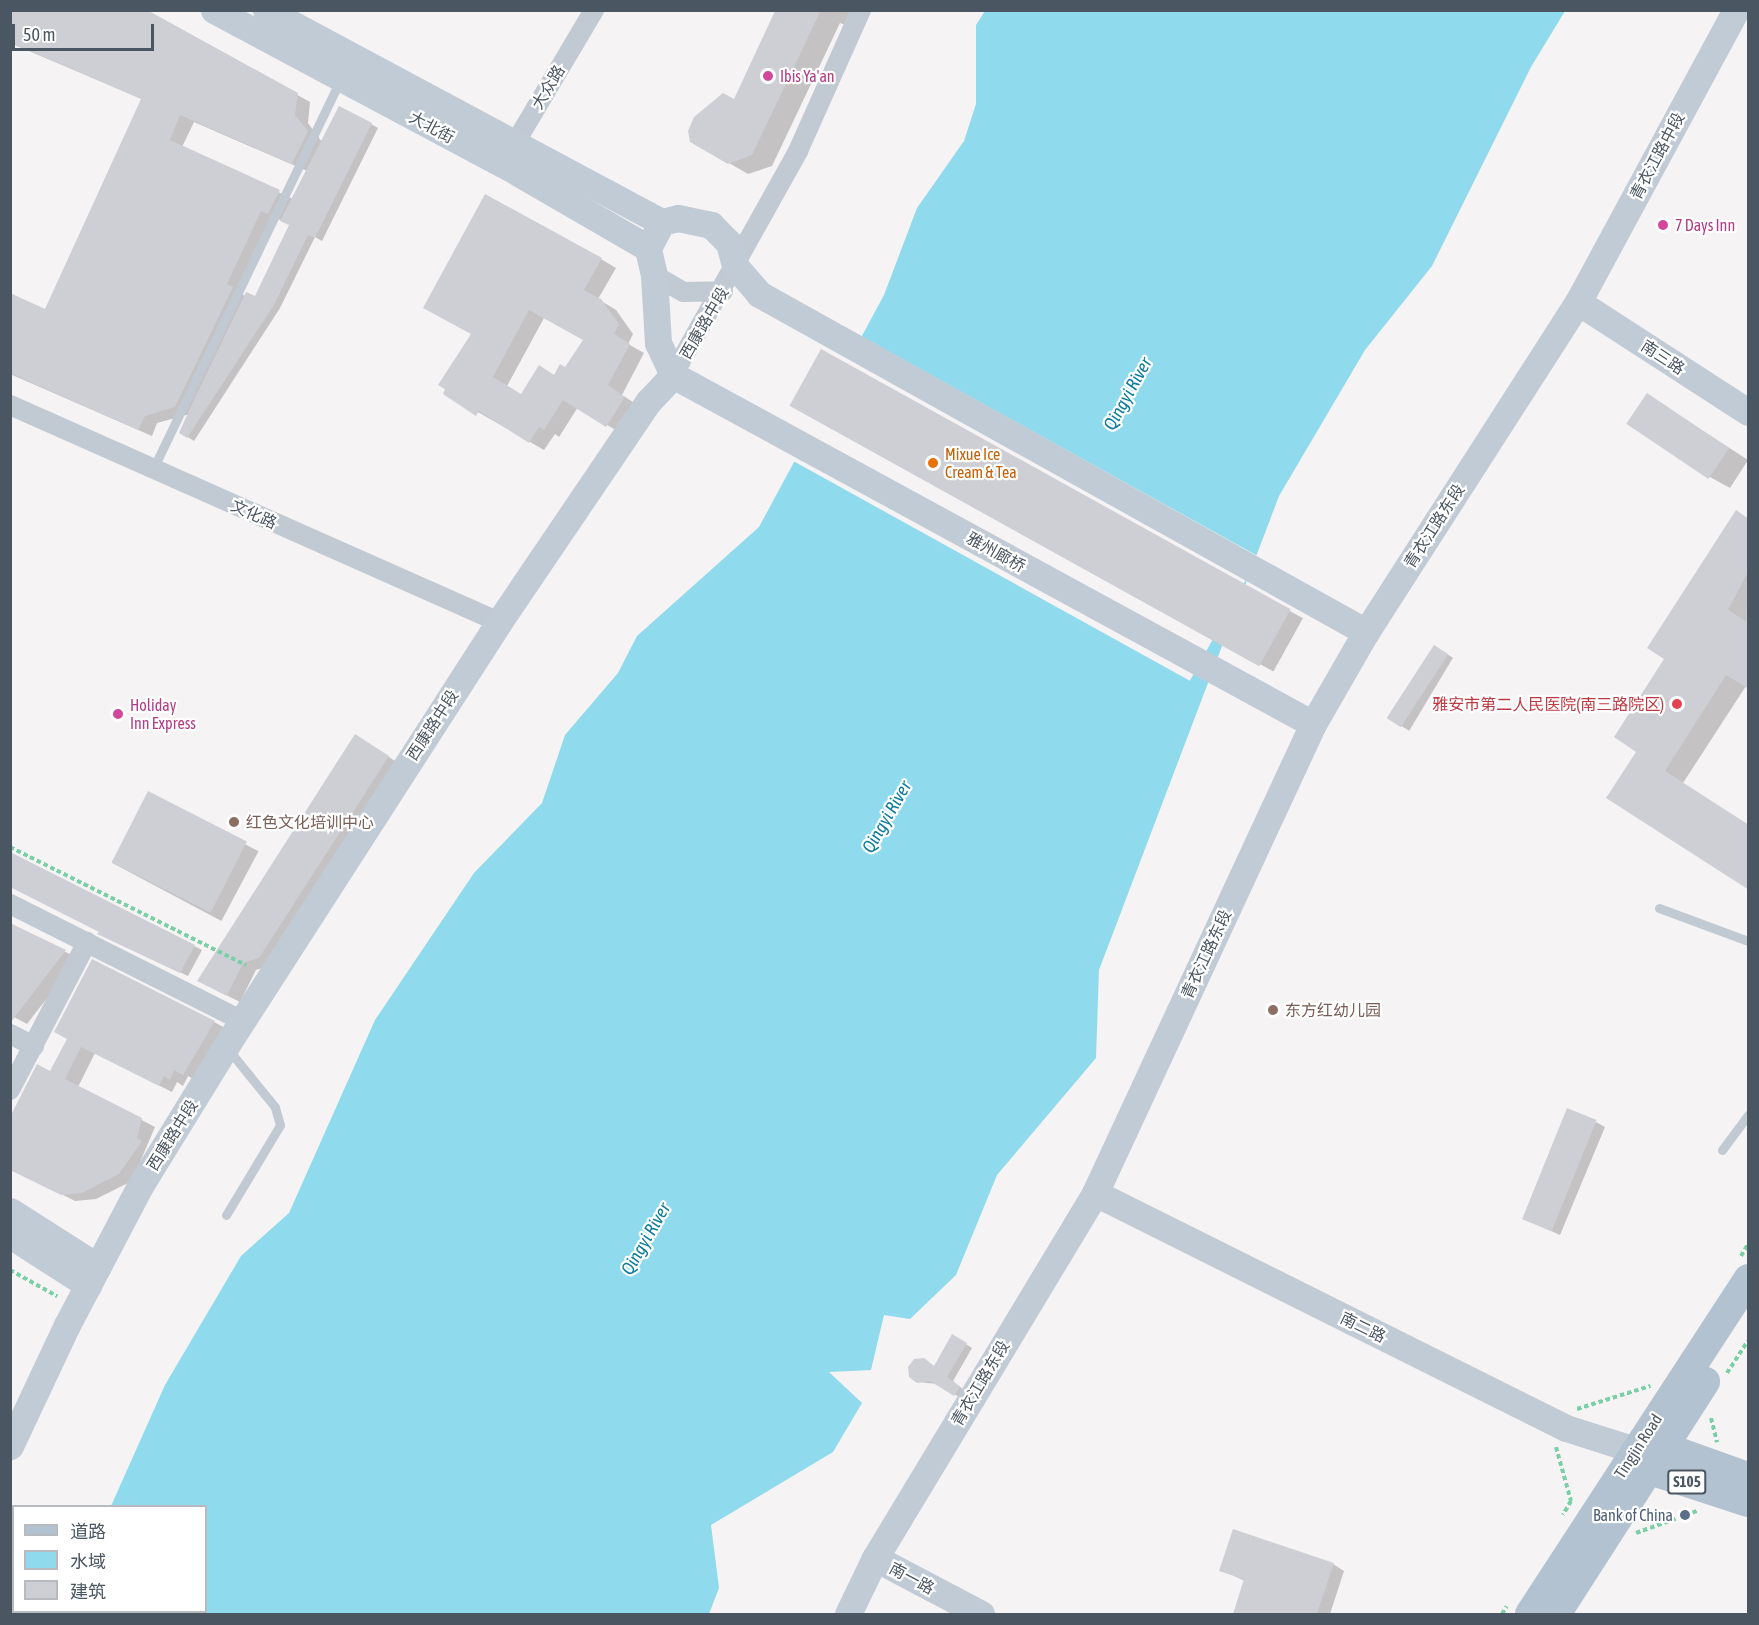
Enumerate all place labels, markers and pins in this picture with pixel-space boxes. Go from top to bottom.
place label: Ibis Ya'an [780,66,835,86]
marker: Ibis Ya'an [761,69,775,83]
place label: 7 Days Inn [1675,215,1735,235]
marker: 7 Days Inn [1656,218,1670,232]
place label: Mixue Ice Cream & Tea [945,444,1017,482]
marker: Mixue Ice Cream & Tea [926,456,940,470]
place label: 雅安市第二人民医院(南三路院区) [1432,694,1664,714]
place label: Holiday Inn Express [130,695,196,733]
marker: 雅安市第二人民医院(南三路院区) [1668,695,1686,713]
marker: Holiday Inn Express [111,707,125,721]
place label: 红色文化培训中心 [246,812,374,832]
marker: 红色文化培训中心 [227,815,241,829]
place label: 东方红幼儿园 [1285,1000,1381,1020]
marker: 东方红幼儿园 [1266,1003,1280,1017]
place label: Bank of China [1593,1505,1673,1525]
marker: Bank of China [1678,1508,1692,1522]

